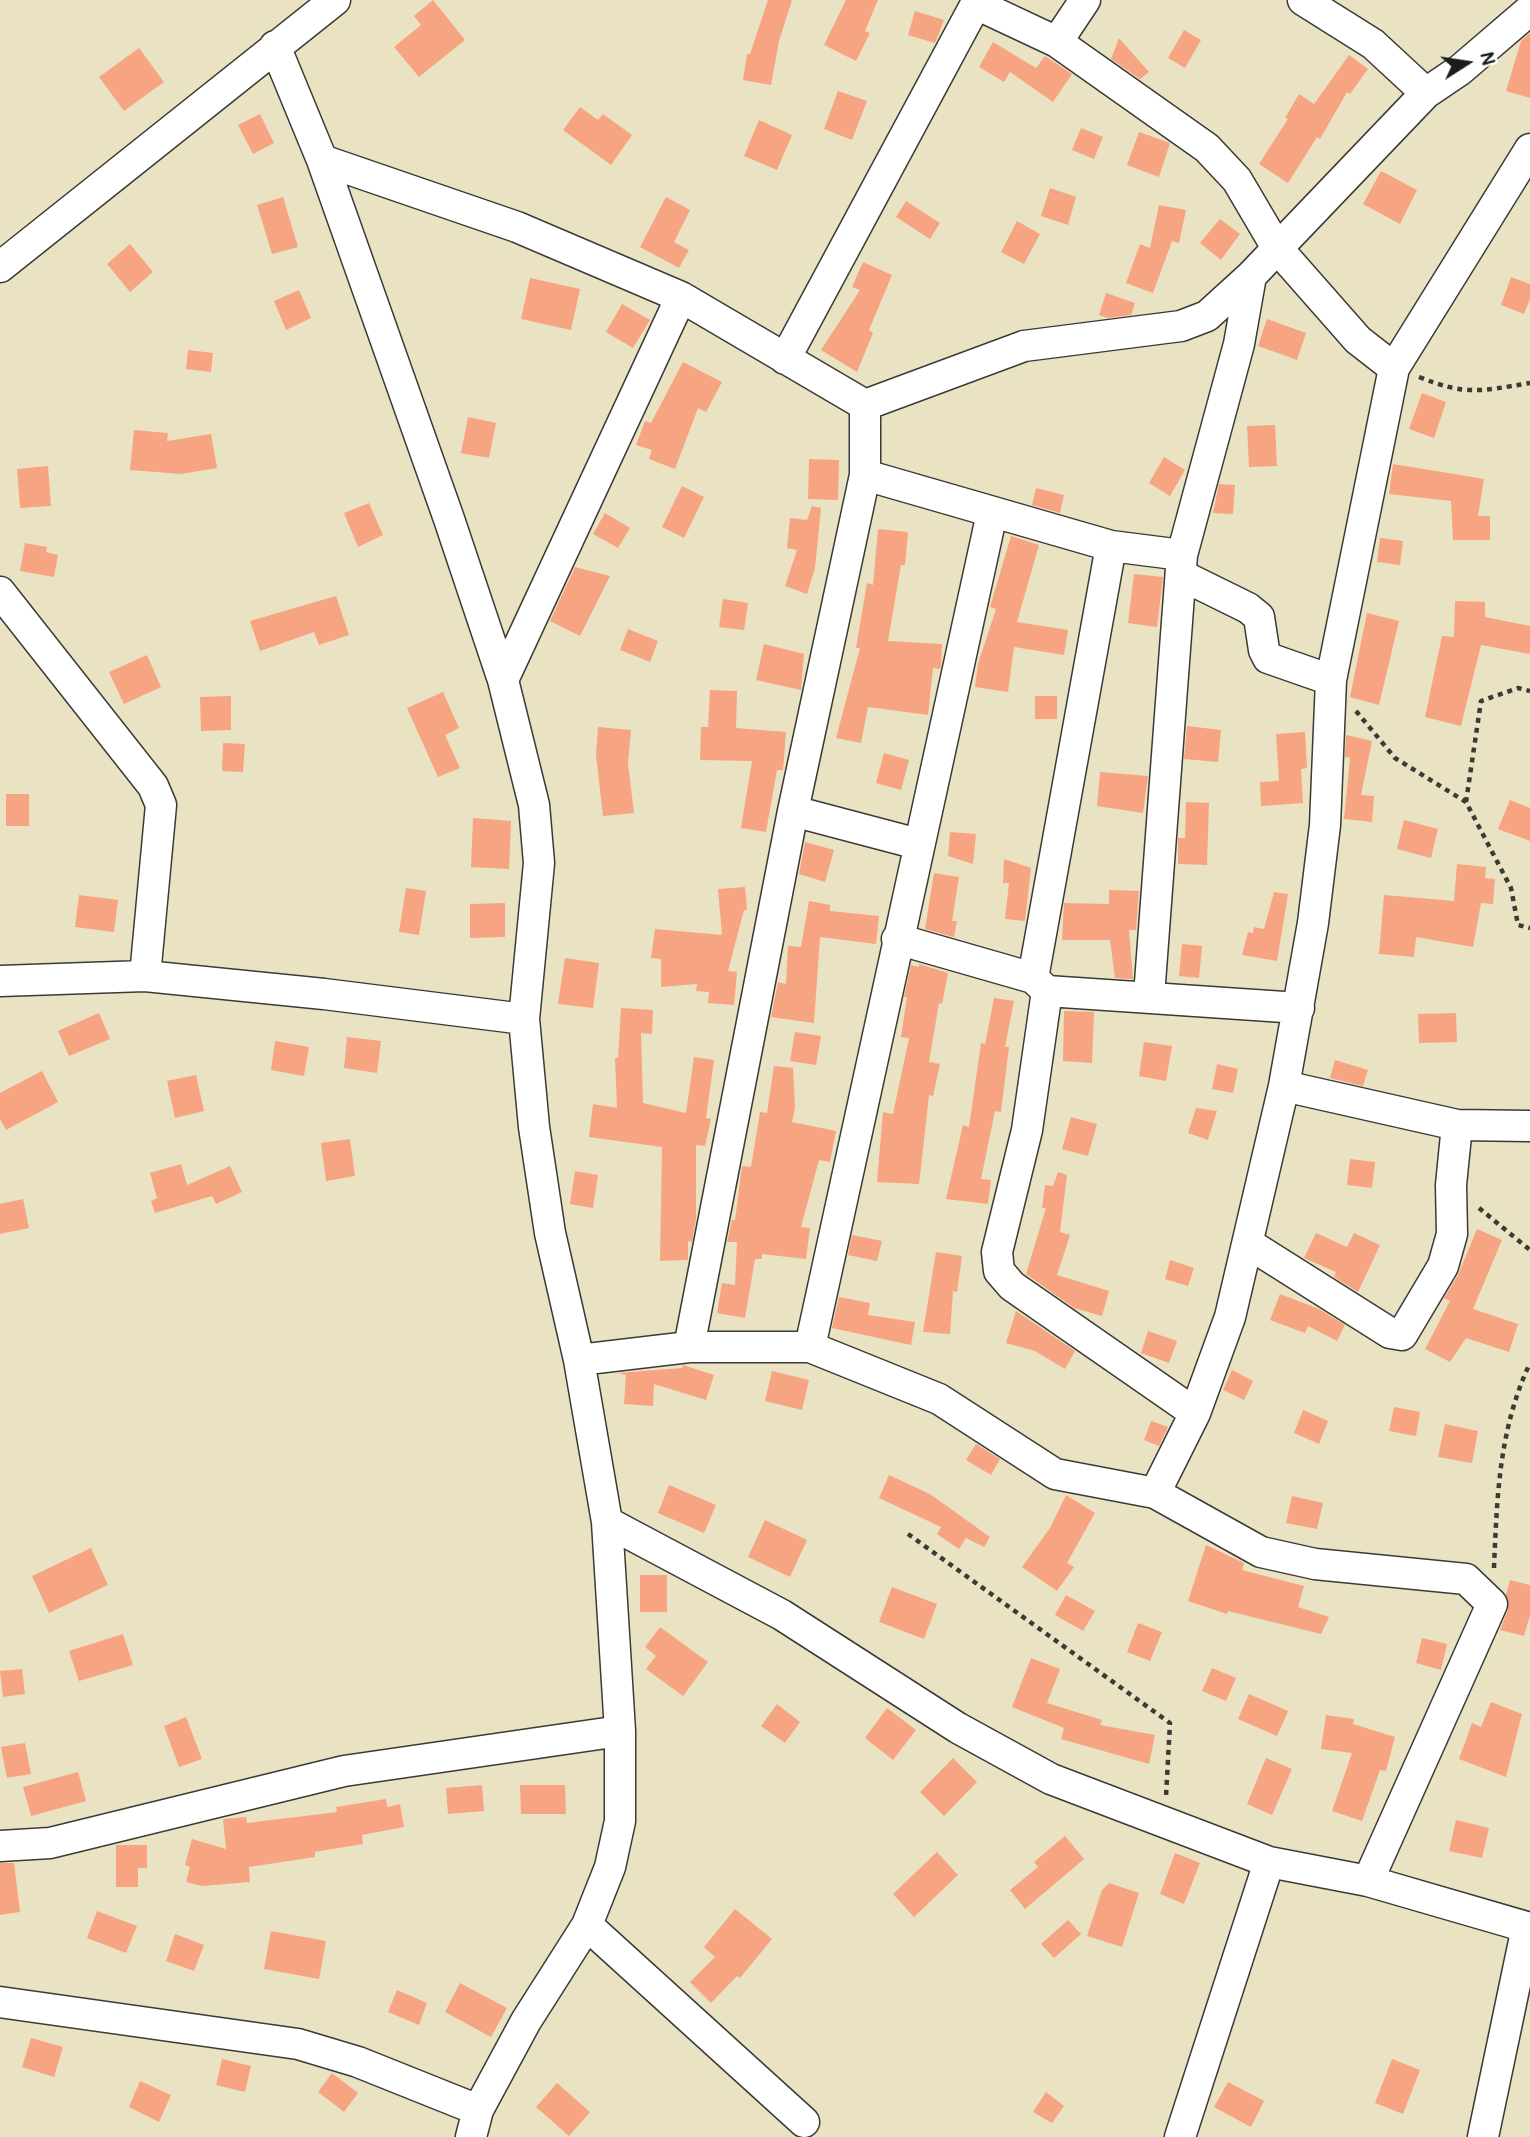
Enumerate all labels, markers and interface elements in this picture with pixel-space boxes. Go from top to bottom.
north arrow [1432,28,1502,98]
text: N [1474,50,1501,67]

